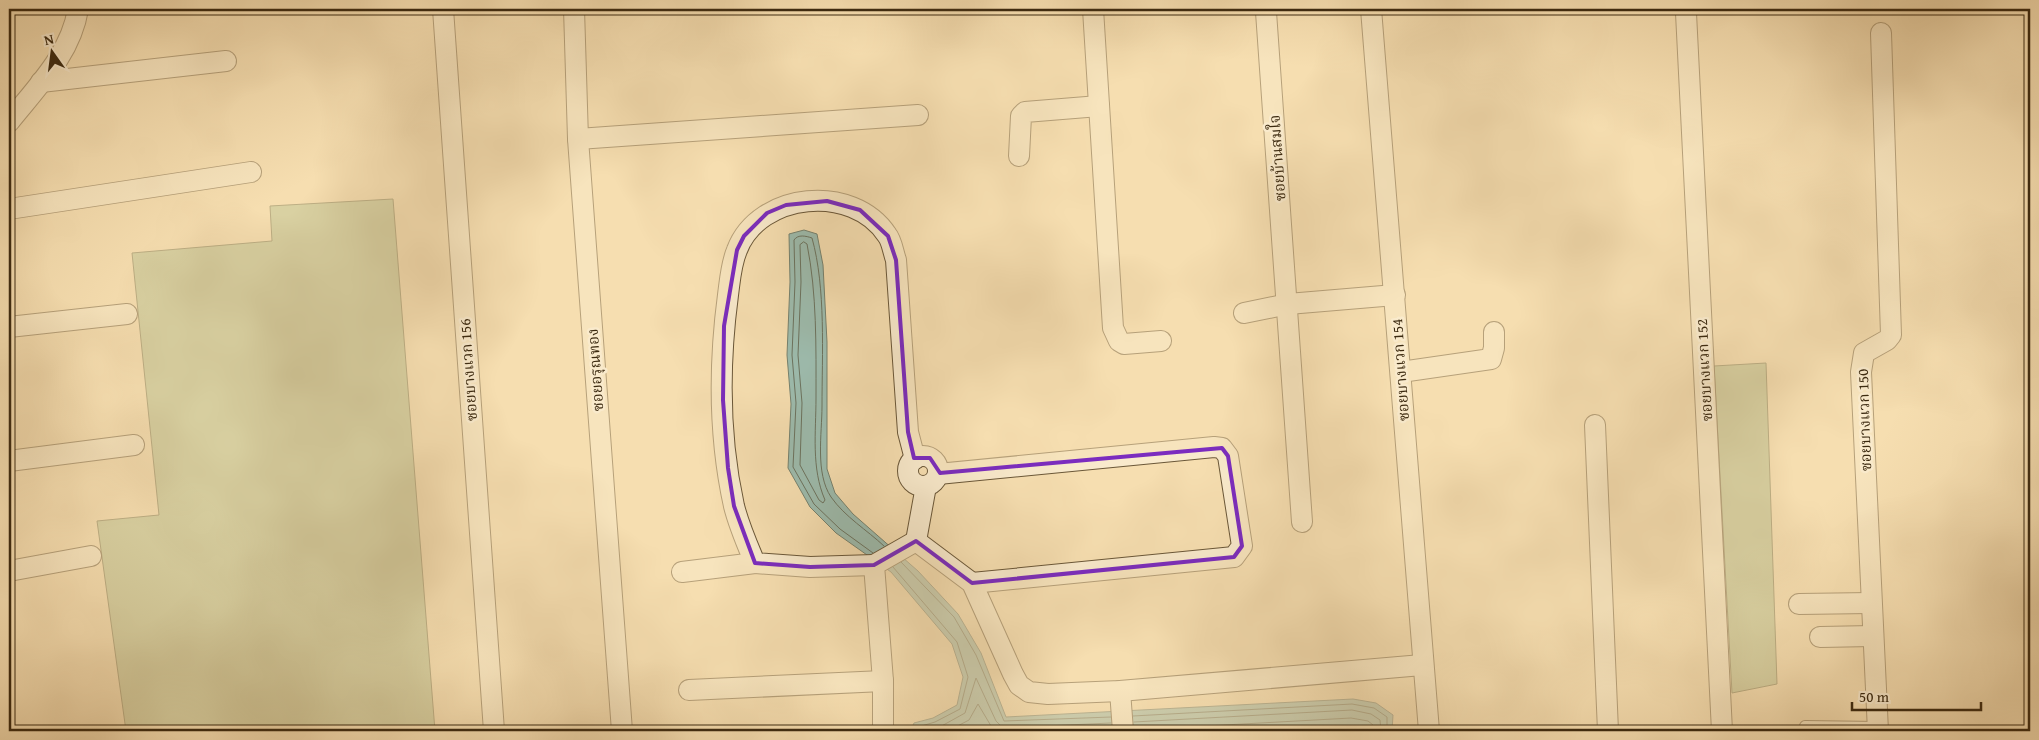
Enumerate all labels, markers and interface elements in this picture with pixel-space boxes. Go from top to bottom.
north arrow [28,28,78,78]
text: N [42,28,56,50]
street label: ซอยบ้านสมใจ [1264,114,1290,202]
street label: ซอยบางแวก 156 [454,318,482,422]
street label: ซอยบางแวก 154 [1386,318,1414,422]
street label: ซอยบางแวก 152 [1691,318,1717,422]
street label: ซอยอรุณทอง [582,328,609,412]
street label: ซอยบางแวก 150 [1852,368,1876,472]
scale bar [1852,680,1980,712]
text: 50 m [1859,686,1890,707]

